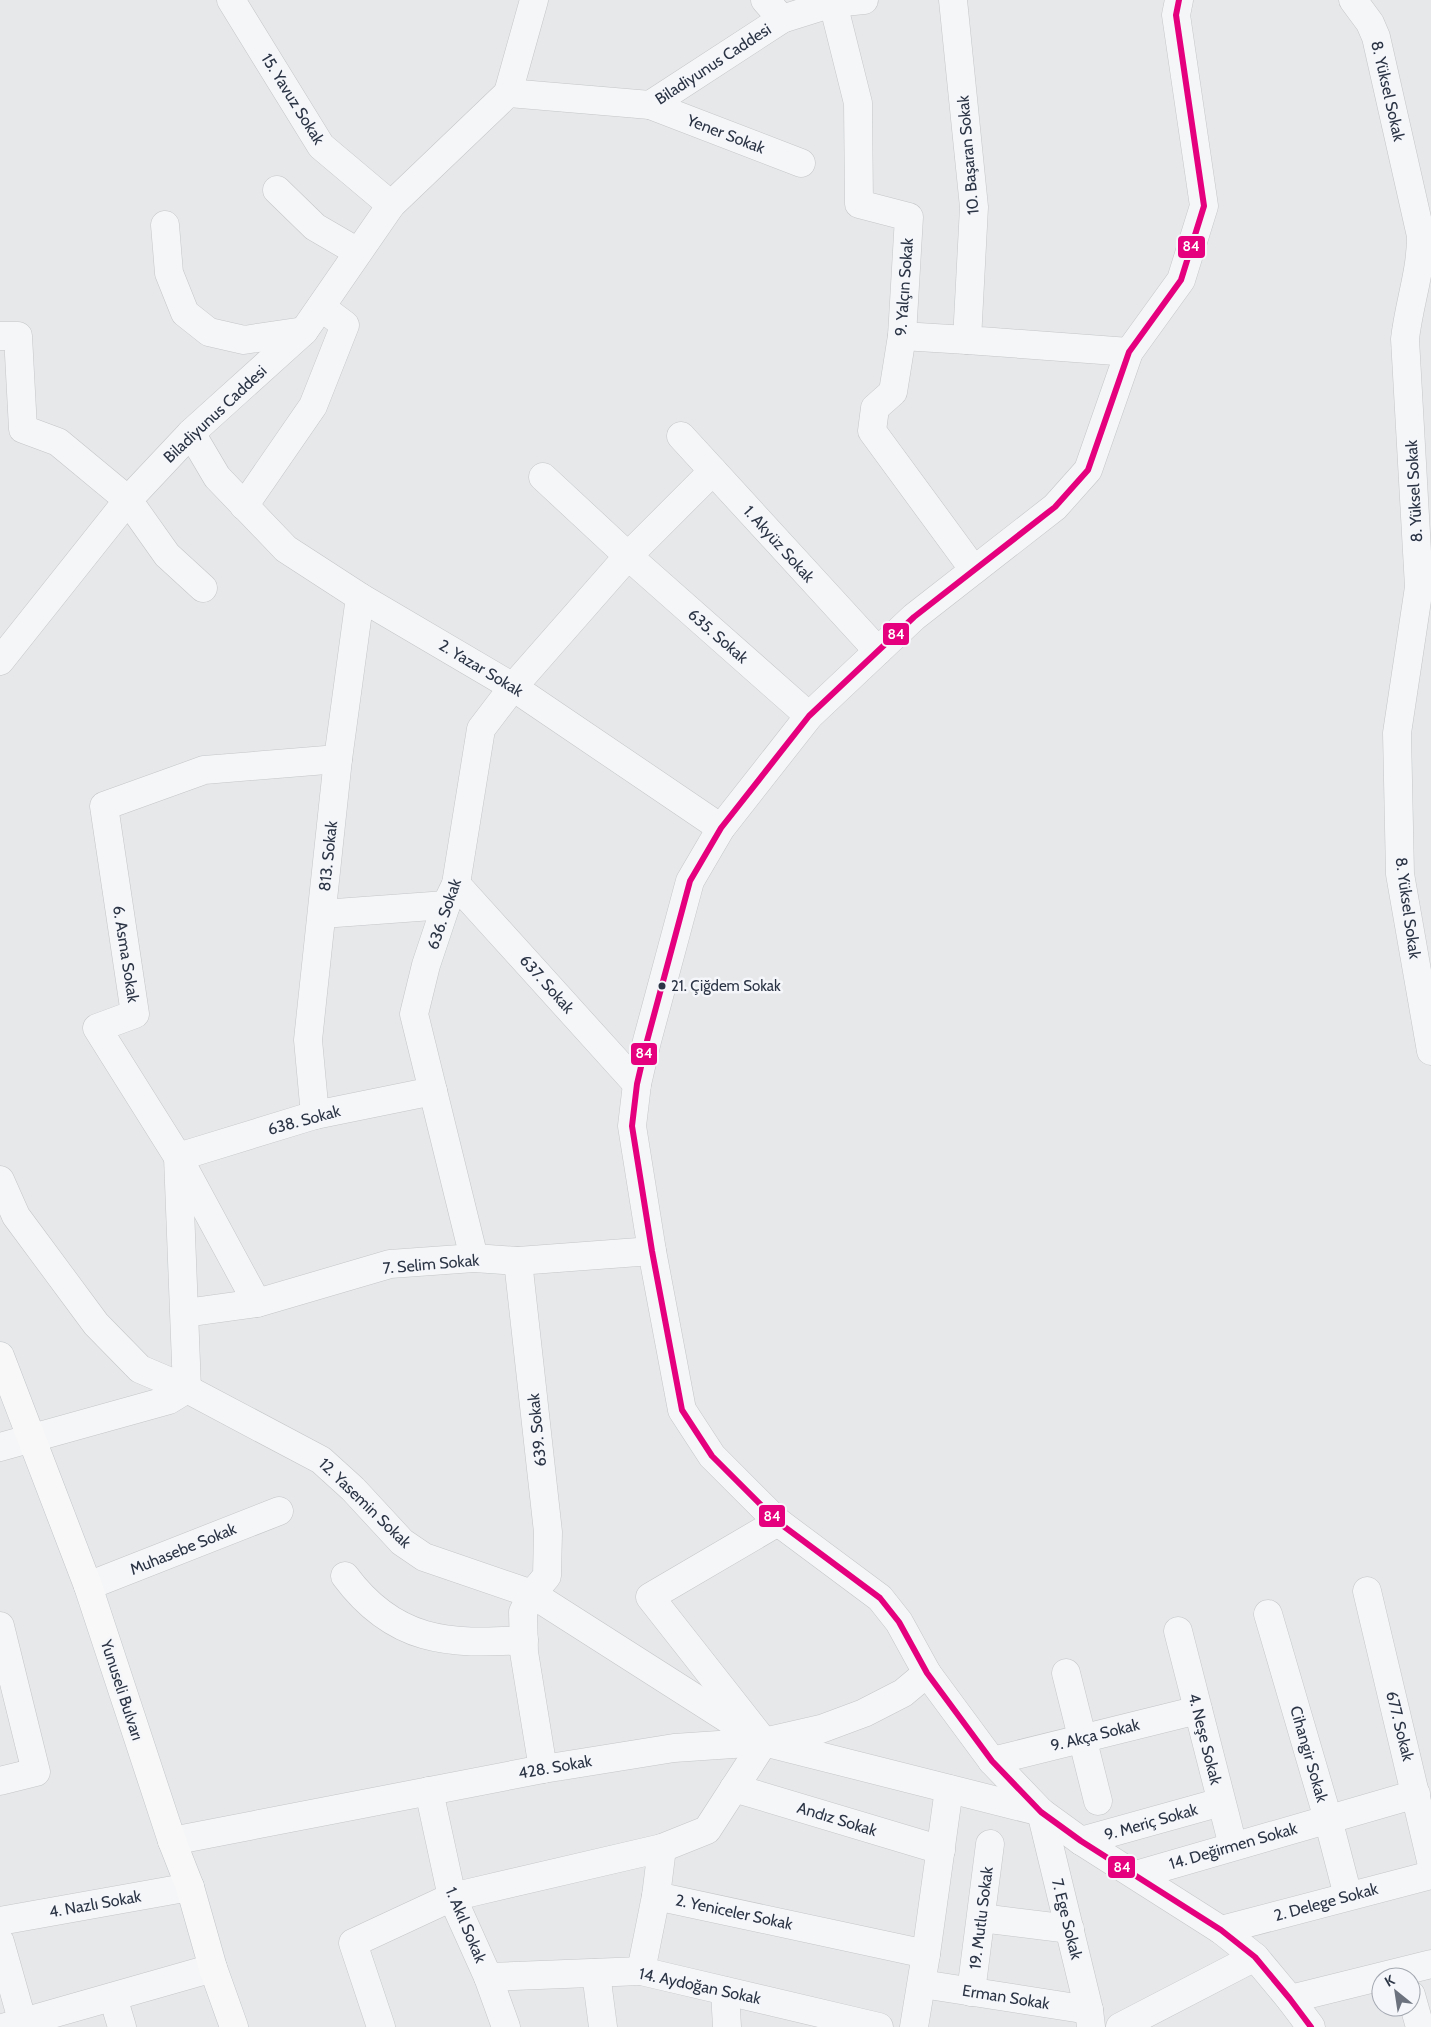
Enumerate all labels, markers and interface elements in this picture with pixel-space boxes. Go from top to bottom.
street label: Biladiyunus Caddesi [652,20,774,108]
street label: 8. Yüksel Sokak [1367,39,1409,144]
street label: 15. Yavuz Sokak [257,50,329,149]
street label: 10. Başaran Sokak [953,94,983,216]
street label: Yener Sokak [683,110,768,158]
line badge: 84 [1177,235,1206,259]
street label: 9. Yalçın Sokak [891,236,917,337]
text: 84 [1182,237,1200,255]
street label: Biladiyunus Caddesi [159,361,271,467]
street label: 8. Yüksel Sokak [1402,439,1426,543]
street label: 1. Akyüz Sokak [740,502,819,587]
street label: 635. Sokak [684,605,753,668]
line badge: 84 [882,622,910,646]
text: 84 [887,625,905,643]
street label: 2. Yazar Sokak [435,635,527,701]
street label: 813. Sokak [315,819,341,892]
street label: 8. Yüksel Sokak [1391,856,1425,961]
street label: 636. Sokak [423,875,465,952]
street label: 6. Asma Sokak [109,904,143,1005]
street label: 637. Sokak [516,951,579,1018]
place label: 21. Çiğdem Sokak [671,977,781,995]
marker: 21. Çiğdem Sokak [657,981,667,991]
line badge: 84 [630,1042,658,1066]
text: 84 [635,1044,653,1062]
street label: 638. Sokak [266,1101,343,1139]
street label: 7. Selim Sokak [382,1250,481,1278]
street label: 639. Sokak [524,1392,550,1468]
street label: 12. Yasemin Sokak [315,1454,416,1552]
line badge: 84 [758,1504,786,1528]
text: 84 [763,1507,781,1525]
street label: Muhasebe Sokak [127,1519,240,1579]
street label: Yunuseli Bulvarı [96,1636,147,1743]
street label: 677. Sokak [1382,1689,1418,1764]
street label: 4. Neşe Sokak [1184,1691,1226,1788]
street label: Cihangir Sokak [1286,1704,1332,1805]
street label: 9. Akça Sokak [1049,1715,1142,1755]
street label: 428. Sokak [517,1751,594,1783]
street label: Andız Sokak [795,1798,880,1840]
street label: 9. Meriç Sokak [1102,1799,1201,1844]
street label: 14. Değirmen Sokak [1167,1818,1300,1873]
line badge: 84 [1107,1855,1136,1879]
text: 84 [1113,1858,1131,1876]
street label: 19. Mutlu Sokak [965,1865,997,1970]
street label: 7. Ege Sokak [1048,1877,1086,1962]
street label: 2. Delege Sokak [1272,1879,1381,1925]
street label: 1. Akıl Sokak [442,1884,491,1966]
street label: 4. Nazlı Sokak [48,1886,143,1921]
street label: 2. Yeniceler Sokak [674,1890,795,1934]
street label: 14. Aydoğan Sokak [637,1964,764,2008]
north arrow [1371,1967,1421,2017]
text: K [1381,1971,1398,1991]
street label: Erman Sokak [961,1981,1052,2013]

